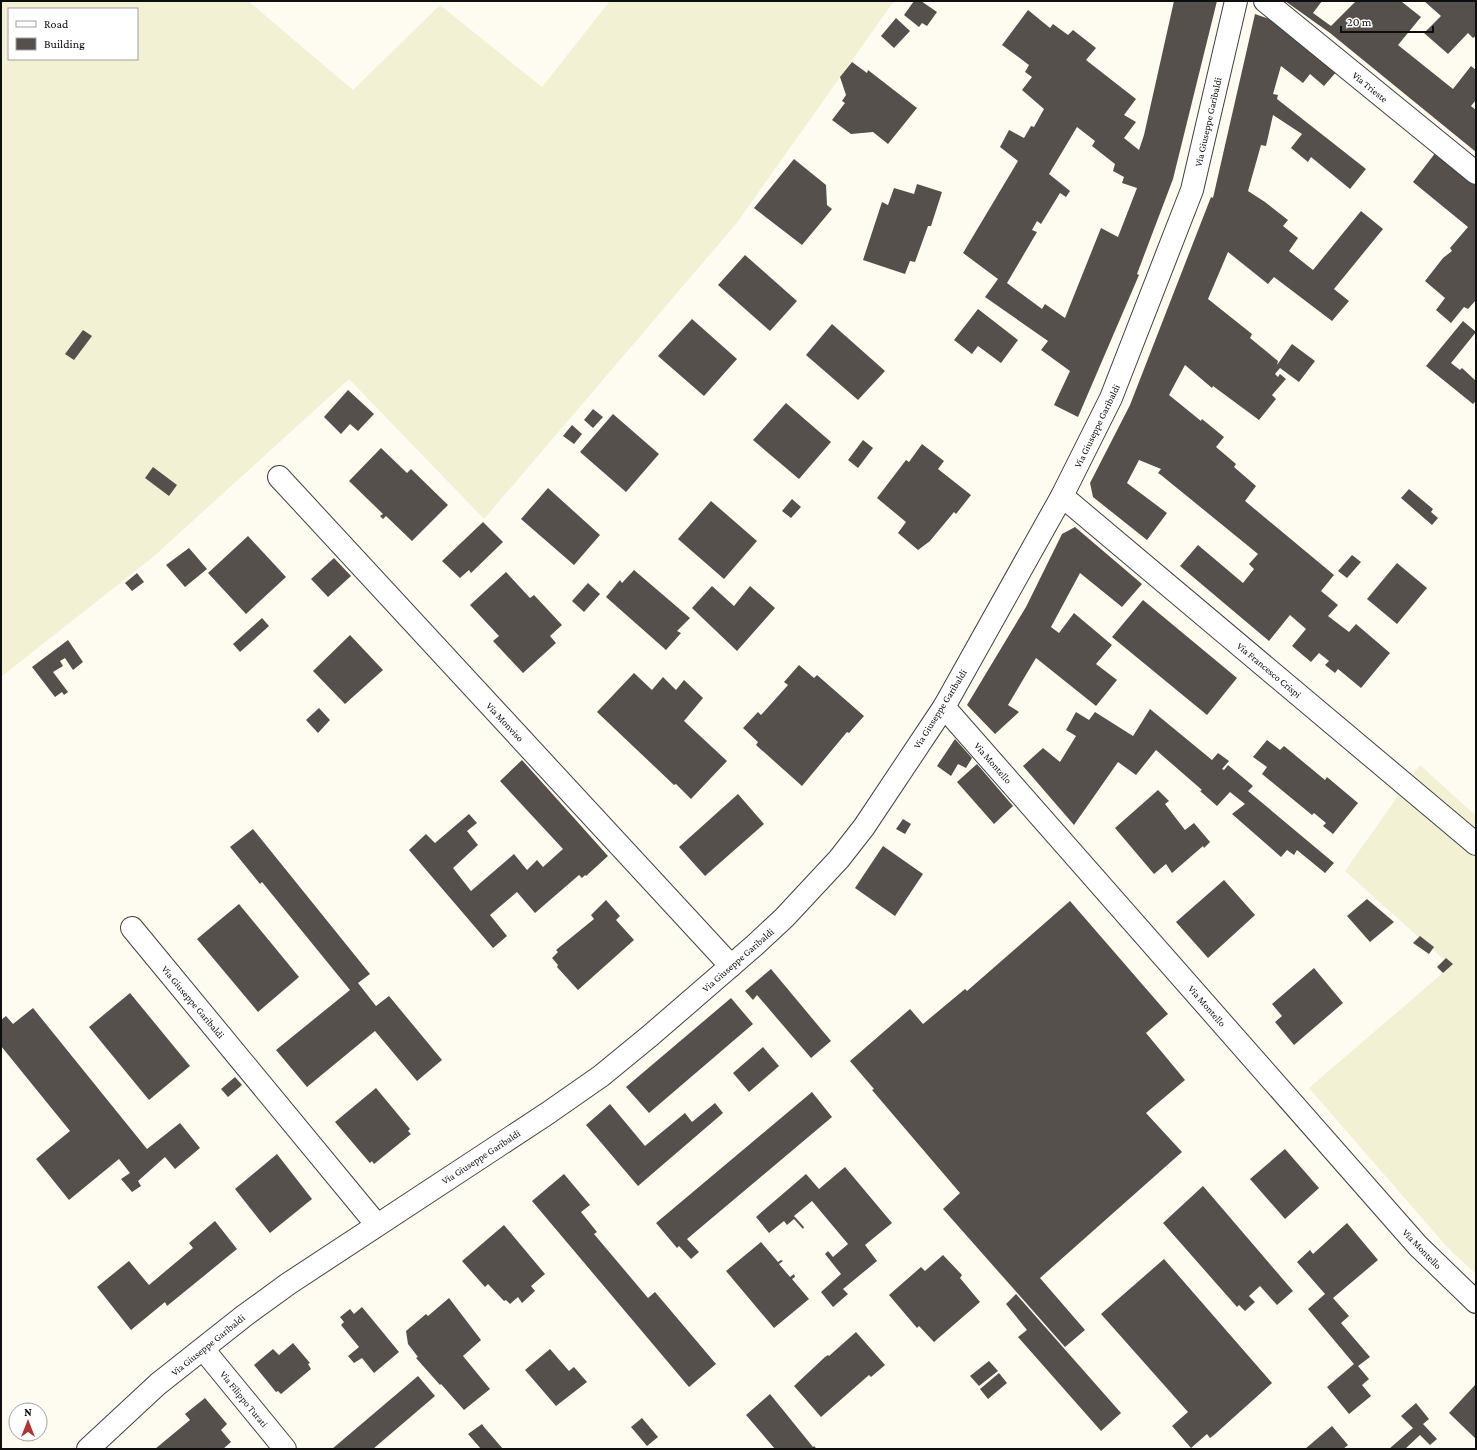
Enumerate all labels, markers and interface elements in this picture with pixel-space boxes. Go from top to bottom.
legend [8,8,138,60]
scale bar [1341,8,1433,34]
text: 20 m [1347,15,1372,29]
text: Road [44,17,69,31]
text: Building [44,37,85,51]
street label: Via Trieste [1350,69,1390,105]
street label: Via Giuseppe Garibaldi [1192,76,1224,168]
street label: Via Giuseppe Garibaldi [1072,382,1122,469]
street label: Via Francesco Crispi [1235,640,1304,700]
street label: Via Giuseppe Garibaldi [911,667,969,751]
street label: Via Monviso [484,700,526,744]
street label: Via Montello [972,740,1014,786]
street label: Via Giuseppe Garibaldi [700,926,776,994]
street label: Via Giuseppe Garibaldi [159,963,227,1041]
street label: Via Montello [1186,983,1228,1029]
street label: Via Giuseppe Garibaldi [440,1127,523,1187]
street label: Via Montello [1400,1227,1444,1271]
street label: Via Giuseppe Garibaldi [169,1312,247,1378]
street label: Via Filippo Turati [218,1369,270,1430]
north arrow [8,1402,48,1442]
text: N [24,1406,32,1418]

